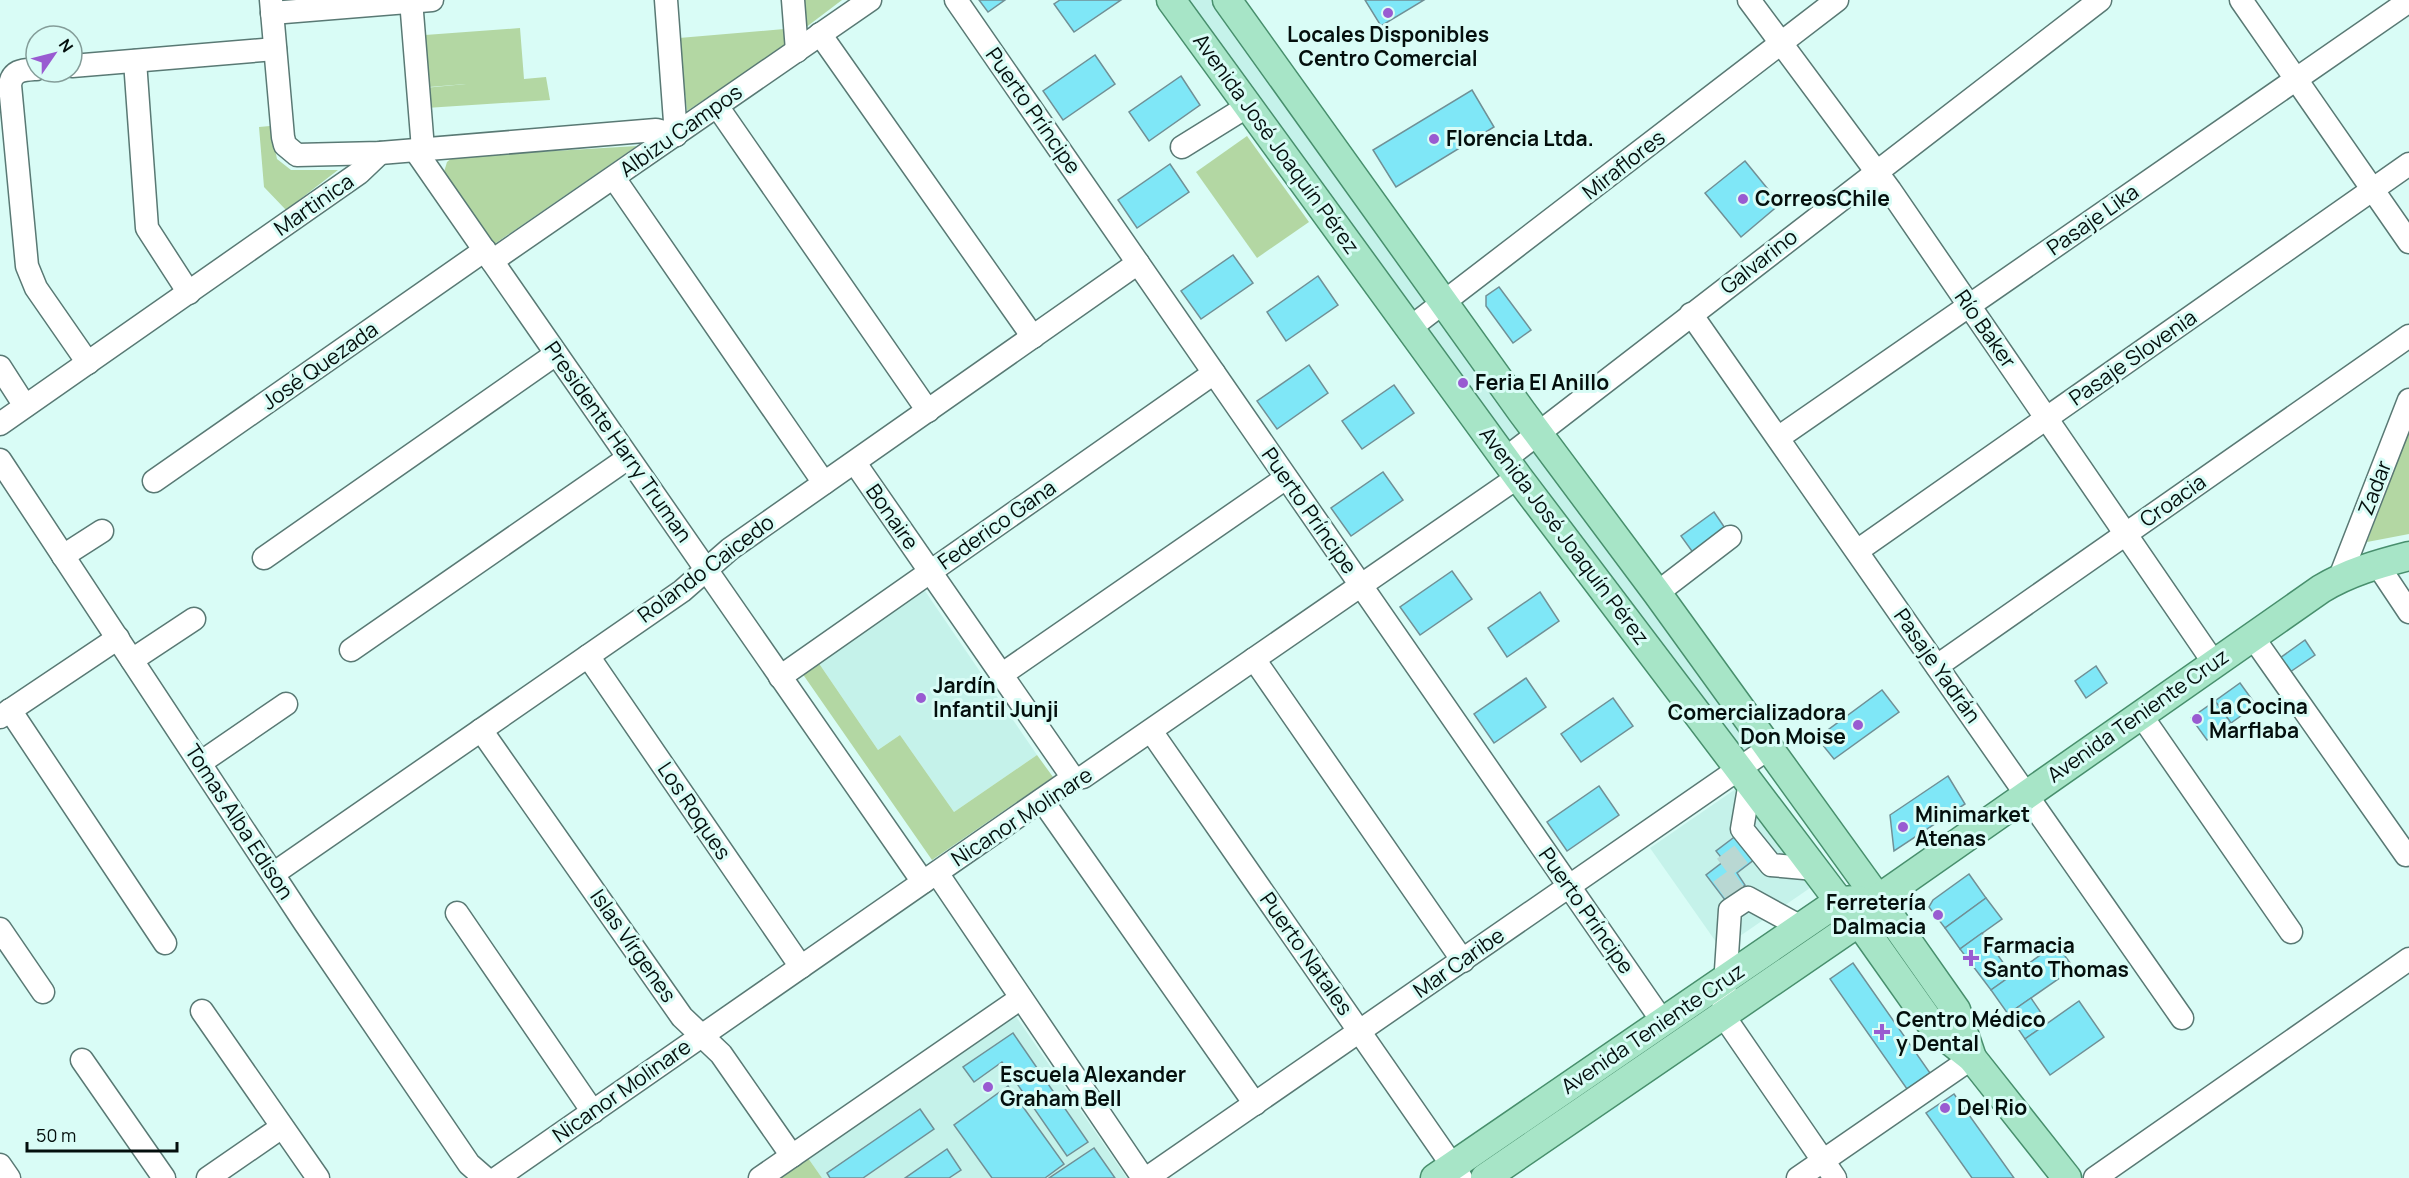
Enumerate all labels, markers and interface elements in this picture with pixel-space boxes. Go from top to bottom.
marker: Locales Disponibles Centro Comercial [1381,6,1395,20]
place label: Locales Disponibles Centro Comercial [1287,20,1489,72]
north arrow [24,24,84,84]
street label: Avenida José Joaquín Pérez [1187,28,1366,259]
text: N [54,34,79,56]
street label: Puerto Príncipe [980,42,1088,179]
street label: Albizu Campos [614,78,747,183]
street label: Miraflores [1576,123,1670,205]
place label: Florencia Ltda. [1446,124,1594,152]
marker: Florencia Ltda. [1427,132,1441,146]
street label: Martinica [268,167,359,242]
street label: Pasaje Lika [2041,177,2144,261]
place label: CorreosChile [1755,184,1890,212]
marker: CorreosChile [1736,192,1750,206]
street label: Galvarino [1714,222,1803,300]
street label: Río Baker [1949,284,2023,373]
street label: Pasaje Slovenia [2063,303,2202,411]
street label: José Quezada [256,315,383,416]
street label: Presidente Harry Truman [539,335,699,547]
place label: Feria El Anillo [1475,368,1609,396]
marker: Feria El Anillo [1456,376,1470,390]
street label: Avenida José Joaquín Pérez [1474,421,1656,650]
street label: Puerto Príncipe [1256,442,1364,579]
street label: Zadar [2351,456,2397,519]
street label: Croacia [2134,467,2211,533]
street label: Federico Gana [932,473,1061,575]
street label: Bonaire [860,478,926,555]
street label: Rolando Caicedo [632,508,779,629]
street label: Pasaje Yadrán [1888,603,1988,728]
street label: Avenida Teniente Cruz [2041,642,2234,788]
place label: Jardín Infantil Junji [933,671,1059,723]
marker: Jardín Infantil Junji [914,691,928,705]
place label: La Cocina Marflaba [2209,692,2308,744]
place label: Comercializadora Don Moise [1668,698,1846,750]
marker: La Cocina Marflaba [2190,712,2204,726]
marker: Comercializadora Don Moise [1851,718,1865,732]
street label: Tomas Alba Edison [179,738,301,904]
street label: Los Roques [652,756,738,865]
street label: Nicanor Molinare [946,760,1097,872]
place label: Minimarket Atenas [1915,800,2030,852]
marker: Minimarket Atenas [1896,820,1910,834]
street label: Puerto Príncipe [1533,842,1641,979]
street label: Islas Vírgenes [584,883,683,1008]
street label: Puerto Natales [1254,886,1360,1020]
place label: Ferretería Dalmacia [1826,888,1926,940]
marker: Ferretería Dalmacia [1931,908,1945,922]
street label: Mar Caribe [1407,921,1509,1004]
place label: Farmacia Santo Thomas [1983,931,2129,983]
marker: Farmacia Santo Thomas [1964,951,1978,965]
street label: Avenida Teniente Cruz [1555,956,1750,1100]
place label: Centro Médico y Dental [1896,1005,2046,1057]
marker: Centro Médico y Dental [1873,1023,1891,1041]
street label: Nicanor Molinare [547,1032,696,1148]
place label: Escuela Alexander Graham Bell [1000,1060,1186,1112]
marker: Escuela Alexander Graham Bell [981,1080,995,1094]
place label: Del Rio [1957,1093,2027,1121]
marker: Del Rio [1938,1101,1952,1115]
scale bar [27,1115,177,1153]
text: 50 m [36,1123,76,1147]

